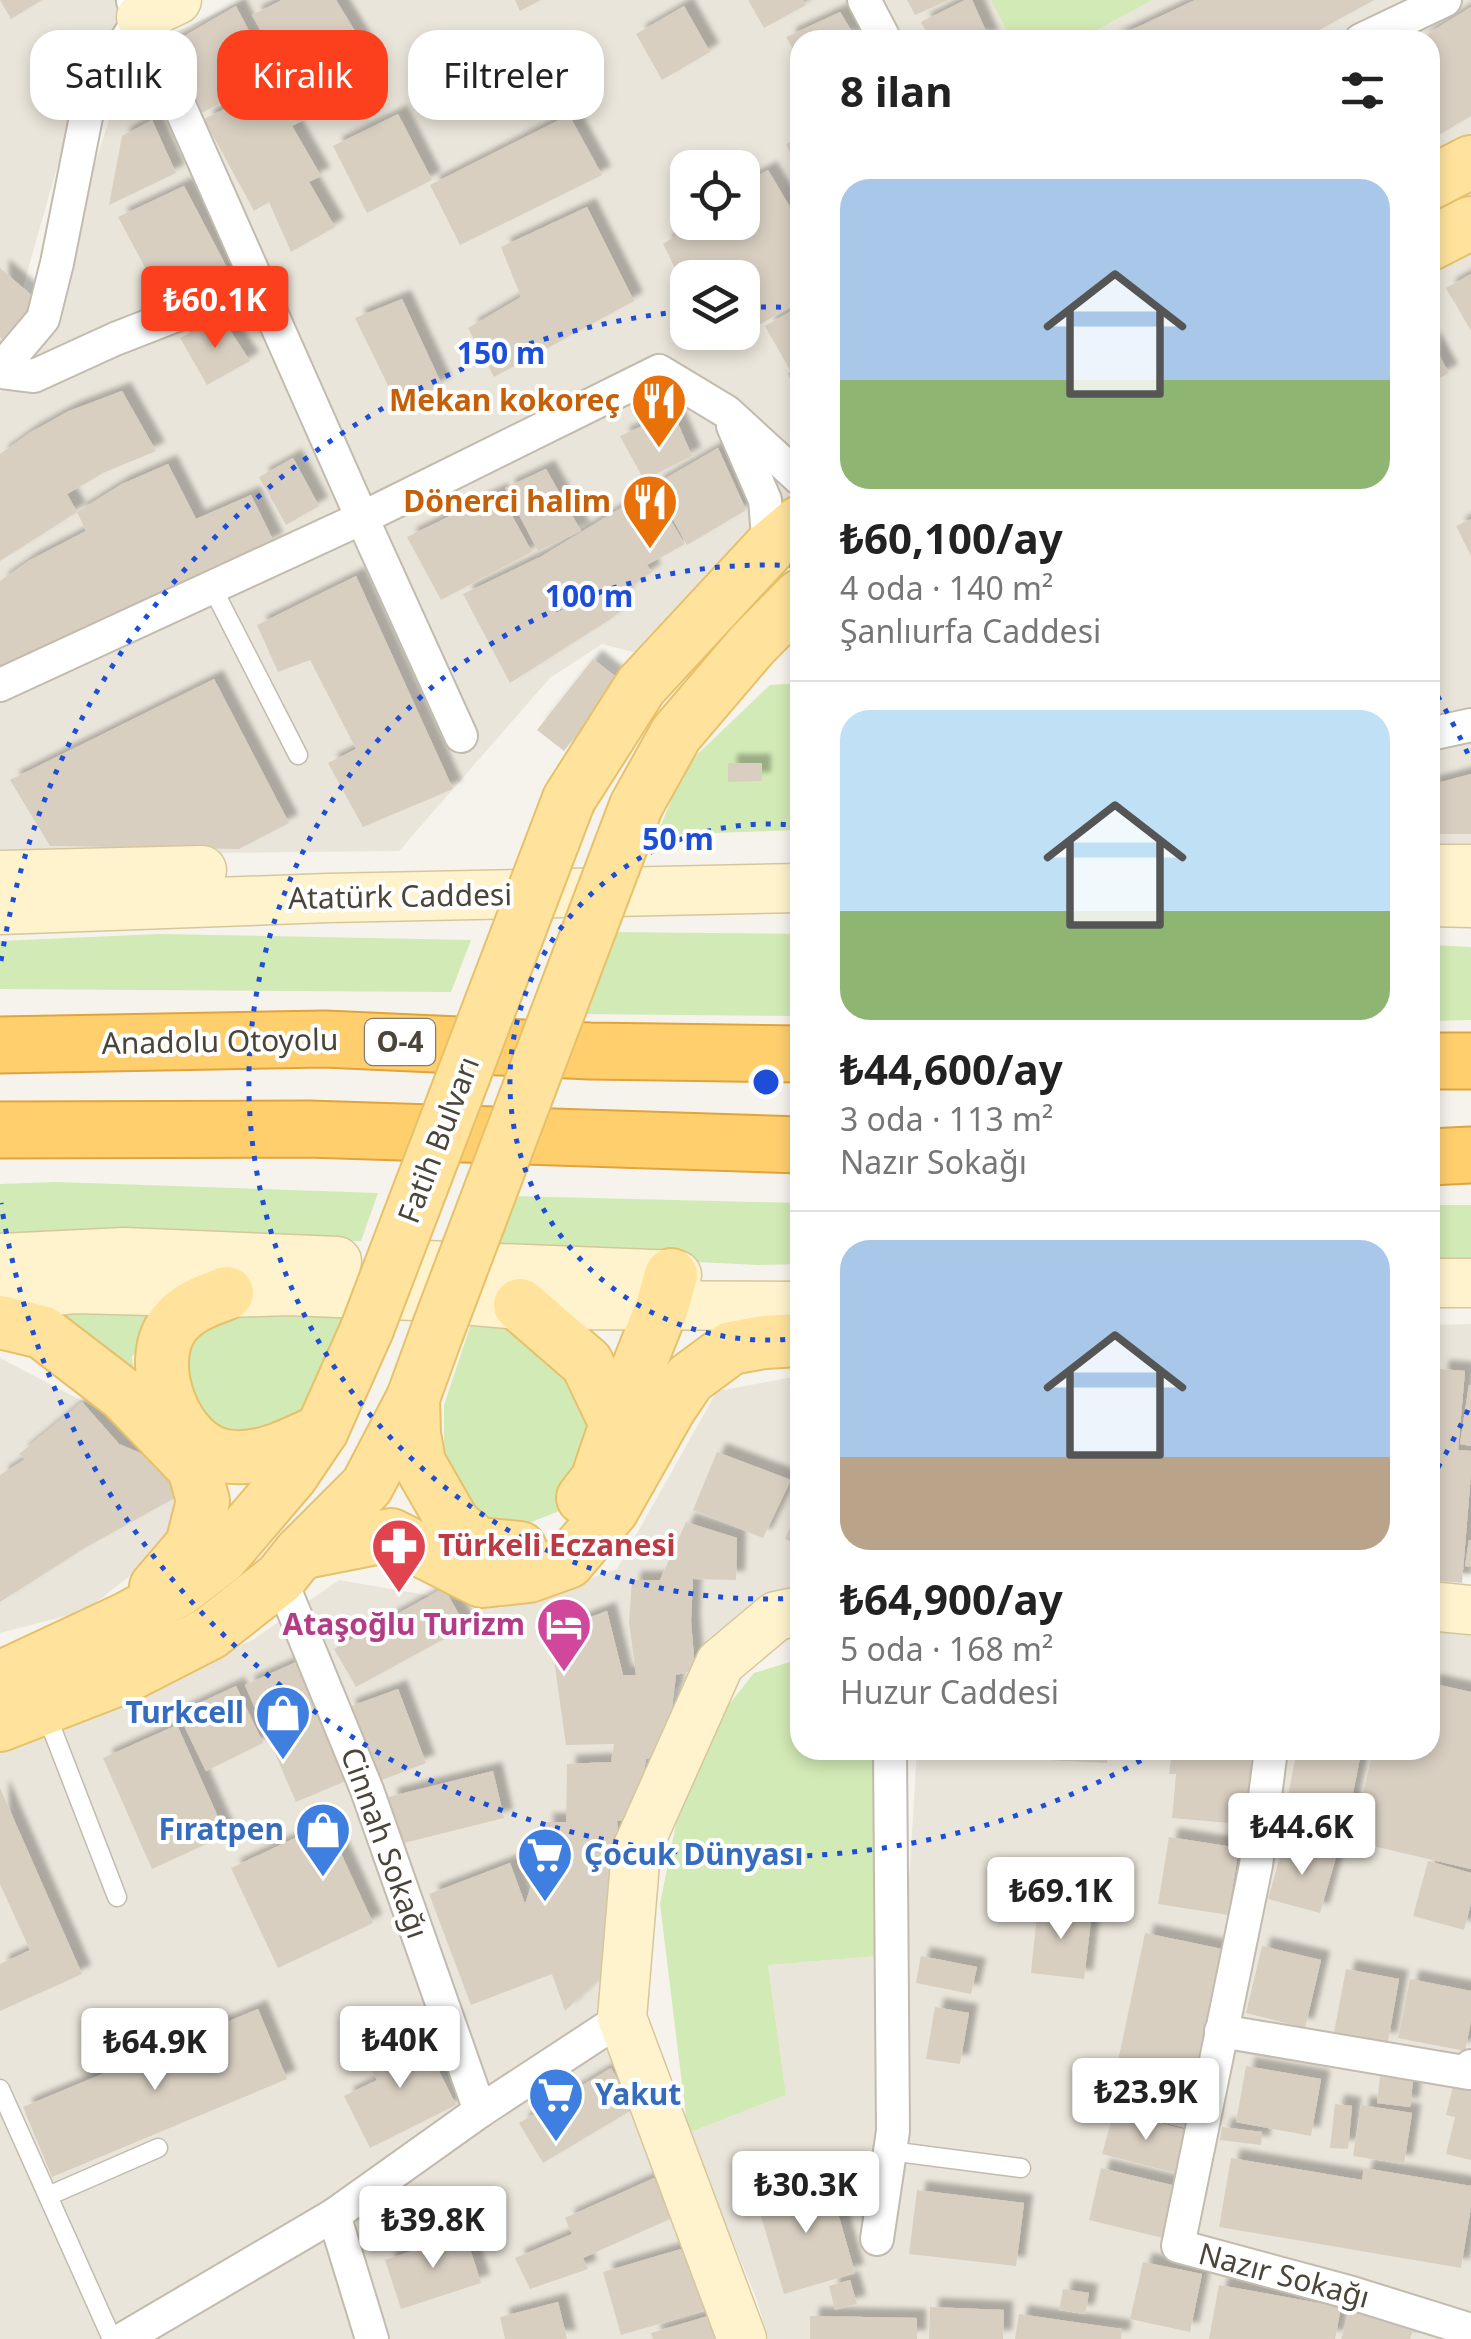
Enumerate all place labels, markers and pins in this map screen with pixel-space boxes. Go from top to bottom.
pin: ₺60.1K [134,266,296,351]
restaurant icon: Mekan kokoreç [629,371,689,450]
place label: Mekan kokoreç [389,379,620,420]
restaurant icon: Dönerci halim [620,472,680,551]
place label: Dönerci halim [403,480,611,521]
centre of rings [748,1064,784,1100]
pharmacy icon: Türkeli Eczanesi [369,1516,429,1595]
place label: Türkeli Eczanesi [438,1524,675,1565]
hotel icon: Ataşoğlu Turizm [534,1595,594,1674]
place label: Ataşoğlu Turizm [283,1603,525,1644]
shop icon: Turkcell [253,1683,313,1762]
place label: Turkcell [125,1691,244,1732]
pin: ₺44.6K [1221,1793,1383,1878]
shop icon: Fıratpen [293,1800,353,1879]
place label: Fıratpen [158,1808,284,1849]
supermarket icon: Çocuk Dünyası [515,1825,575,1904]
place label: Çocuk Dünyası [584,1833,803,1874]
pin: ₺69.1K [980,1857,1142,1942]
pin: ₺40K [341,2006,459,2091]
pin: ₺64.9K [74,2008,236,2093]
pin: ₺23.9K [1065,2058,1227,2143]
supermarket icon: Yakut [526,2065,586,2144]
place label: Yakut [595,2073,681,2114]
pin: ₺30.3K [725,2151,887,2236]
pin: ₺39.8K [352,2186,514,2271]

